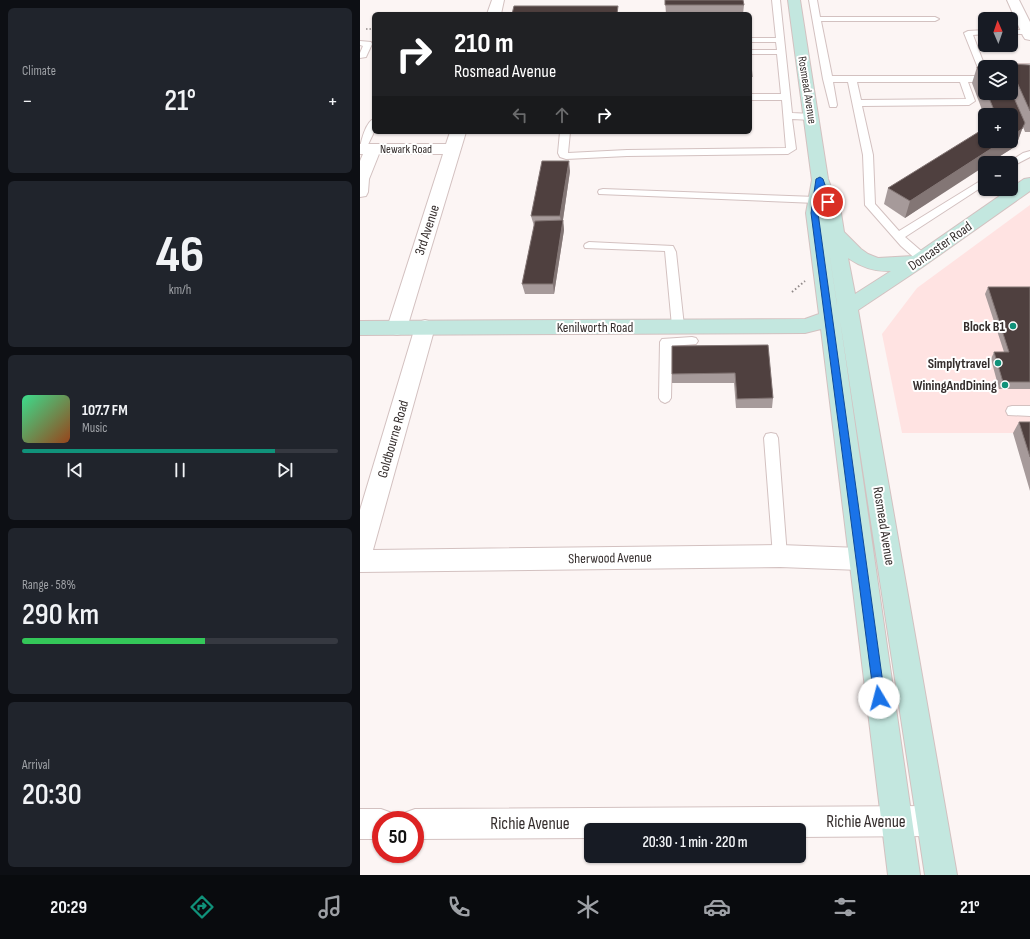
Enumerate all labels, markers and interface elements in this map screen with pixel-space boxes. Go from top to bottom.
north arrow [978,12,1018,52]
map controls [978,12,1018,196]
text: 210 m [454,27,514,60]
icon: right [388,28,440,80]
street label: Rosmead Avenue [794,55,820,125]
button: layers [978,60,1018,100]
text: Rosmead Avenue [454,61,556,82]
text: Climate [22,63,56,79]
text: 21° [164,83,196,119]
text: − [22,88,33,115]
text: + [327,88,338,115]
icon: left [509,104,531,126]
icon: ahead [551,104,573,126]
icon: right [593,104,615,126]
button: + [978,108,1018,148]
street label: Newark Road [380,142,432,157]
button: − [978,156,1018,196]
pin [811,185,845,219]
icon: arrive [817,191,839,213]
street label: 3rd Avenue [411,203,443,257]
street label: Doncaster Road [905,218,975,274]
text: 46 [156,224,204,287]
text: km/h [169,282,191,298]
place label: Block B1 [963,318,1006,335]
street label: Kenilworth Road [557,319,633,336]
marker: Block B1 [1008,321,1018,331]
place label: Simplytravel [928,355,990,372]
marker: Simplytravel [993,358,1003,368]
place label: WiningAndDining [913,377,997,394]
marker: WiningAndDining [1000,380,1010,390]
street label: Goldbourne Road [374,398,412,480]
text: 107.7 FM [82,401,128,420]
text: Music [82,420,107,436]
icon: previous [64,459,86,481]
icon: pause [169,459,191,481]
icon: next [274,459,296,481]
street label: Rosmead Avenue [869,485,899,567]
street label: Sherwood Avenue [568,549,652,567]
text: Range · 58% [22,577,76,593]
text: 290 km [22,597,99,633]
position arrow [858,677,900,719]
text: Arrival [22,757,50,773]
text: 20:30 [22,777,82,813]
speed limit sign: 50 [372,811,424,863]
street label: Richie Avenue [826,812,906,832]
street label: Richie Avenue [490,814,570,834]
text: 20:30 · 1 min · 220 m [642,833,748,852]
icon: directions [188,893,216,921]
icon: music [316,893,344,921]
icon: phone [445,893,473,921]
icon: climate [574,893,602,921]
icon: car [703,893,731,921]
icon: filters [831,893,859,921]
text: 20:29 [50,897,87,918]
text: 21° [960,897,980,918]

